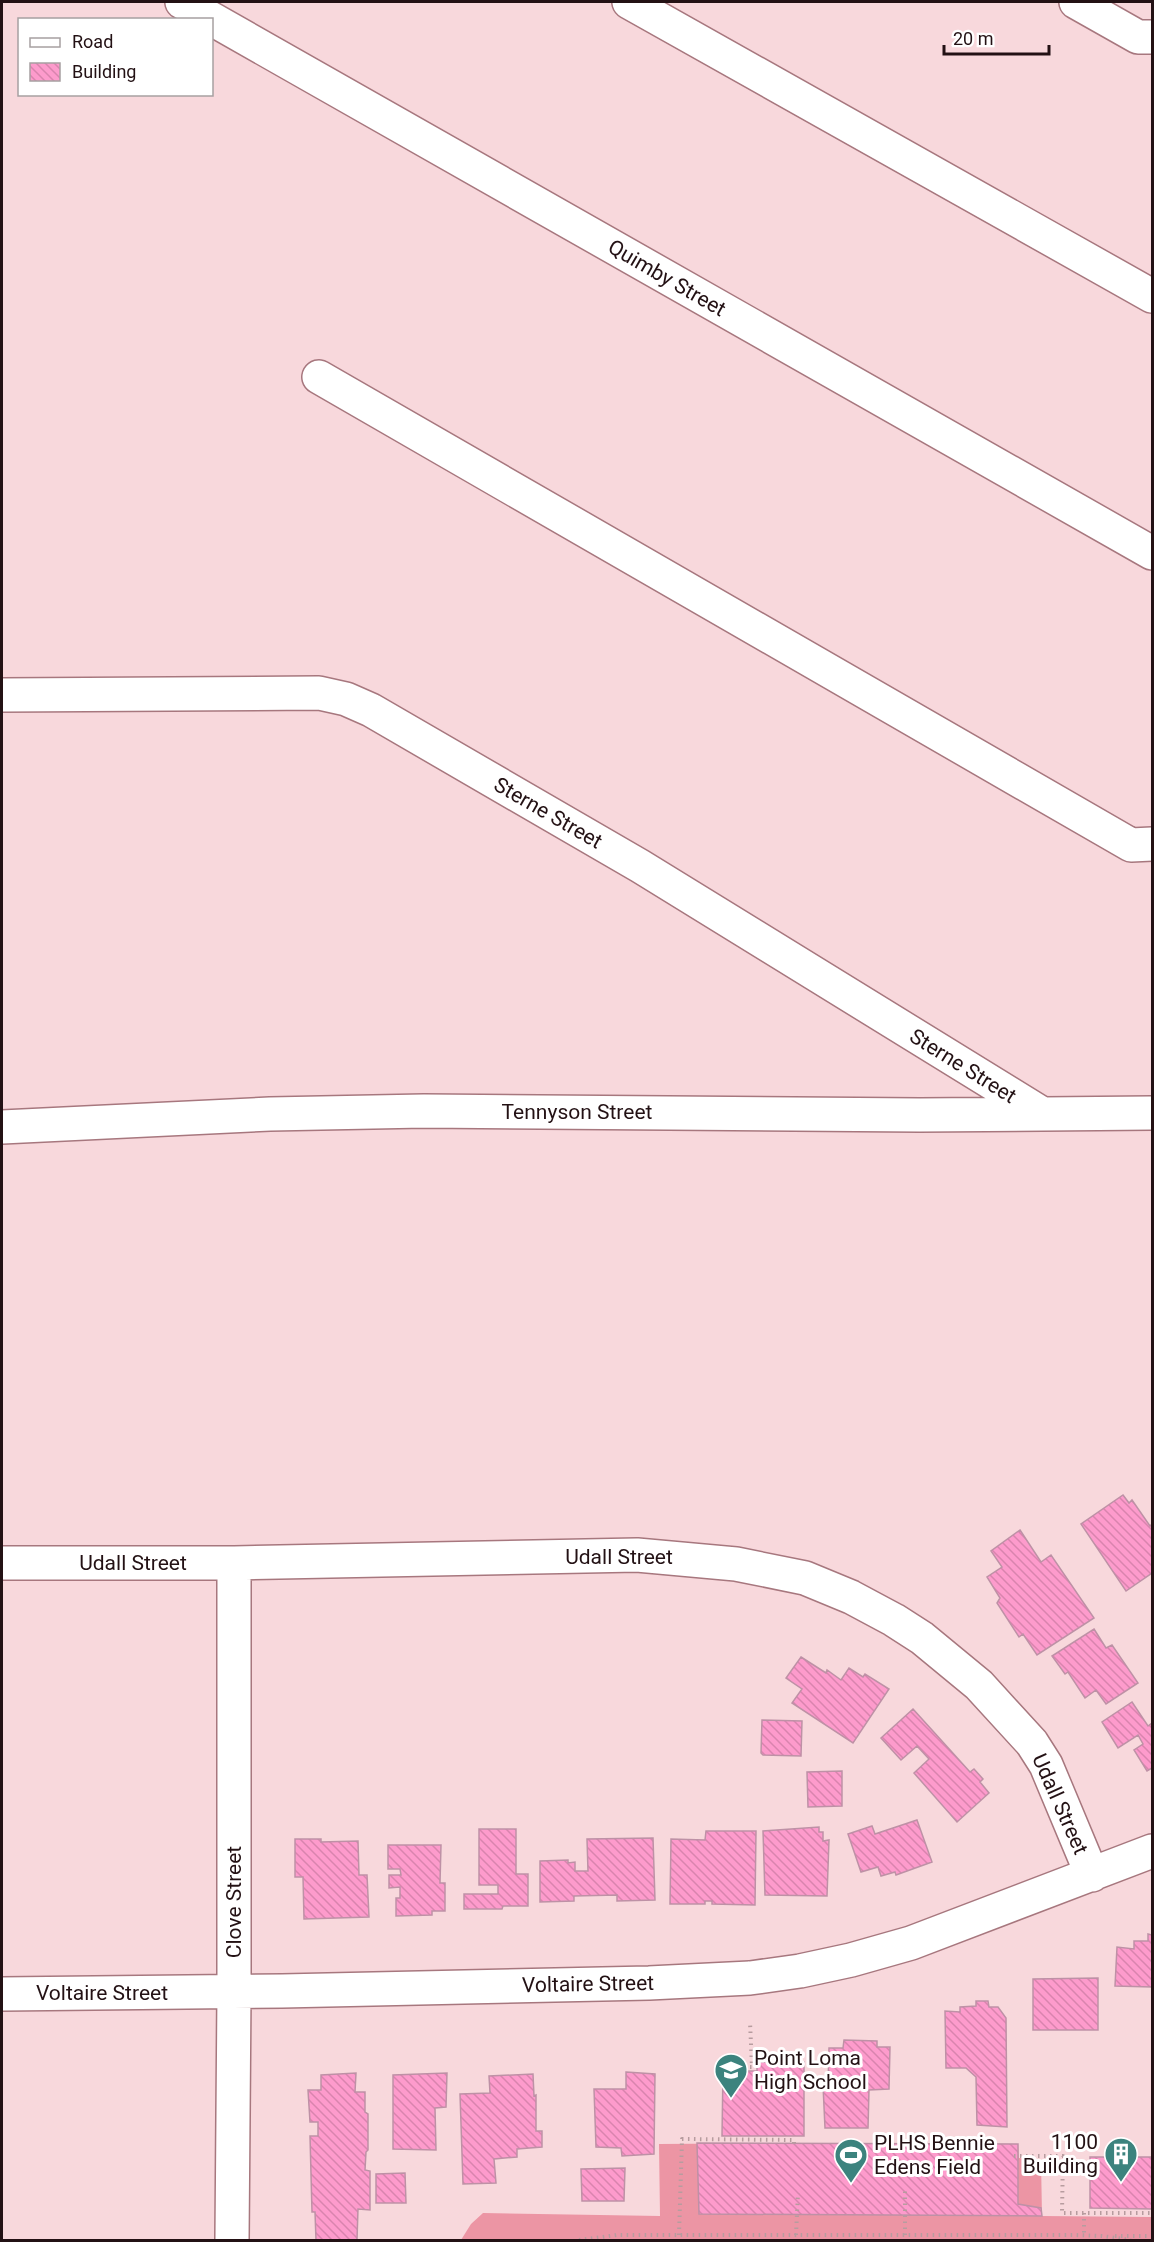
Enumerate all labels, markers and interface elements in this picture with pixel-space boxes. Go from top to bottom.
legend [18,18,213,96]
scale bar [944,18,1049,56]
text: 20 m [953,28,993,49]
text: Road [72,31,113,52]
text: Building [72,61,136,82]
street label: Quimby Street [604,235,730,321]
street label: Sterne Street [490,772,606,854]
street label: Sterne Street [905,1024,1021,1108]
street label: Tennyson Street [502,1100,653,1124]
street label: Udall Street [565,1545,673,1569]
street label: Udall Street [79,1551,187,1575]
street label: Udall Street [1027,1750,1093,1858]
street label: Clove Street [222,1846,246,1958]
street label: Voltaire Street [522,1971,654,1997]
street label: Voltaire Street [36,1981,168,2005]
place label: Point Loma High School [754,2046,867,2094]
school or university icon: Point Loma High School [713,2052,749,2099]
place label: 1100 Building [1023,2130,1098,2178]
place label: PLHS Bennie Edens Field [874,2131,995,2179]
building icon: 1100 Building [1103,2136,1139,2183]
sports icon: PLHS Bennie Edens Field [833,2137,869,2184]

